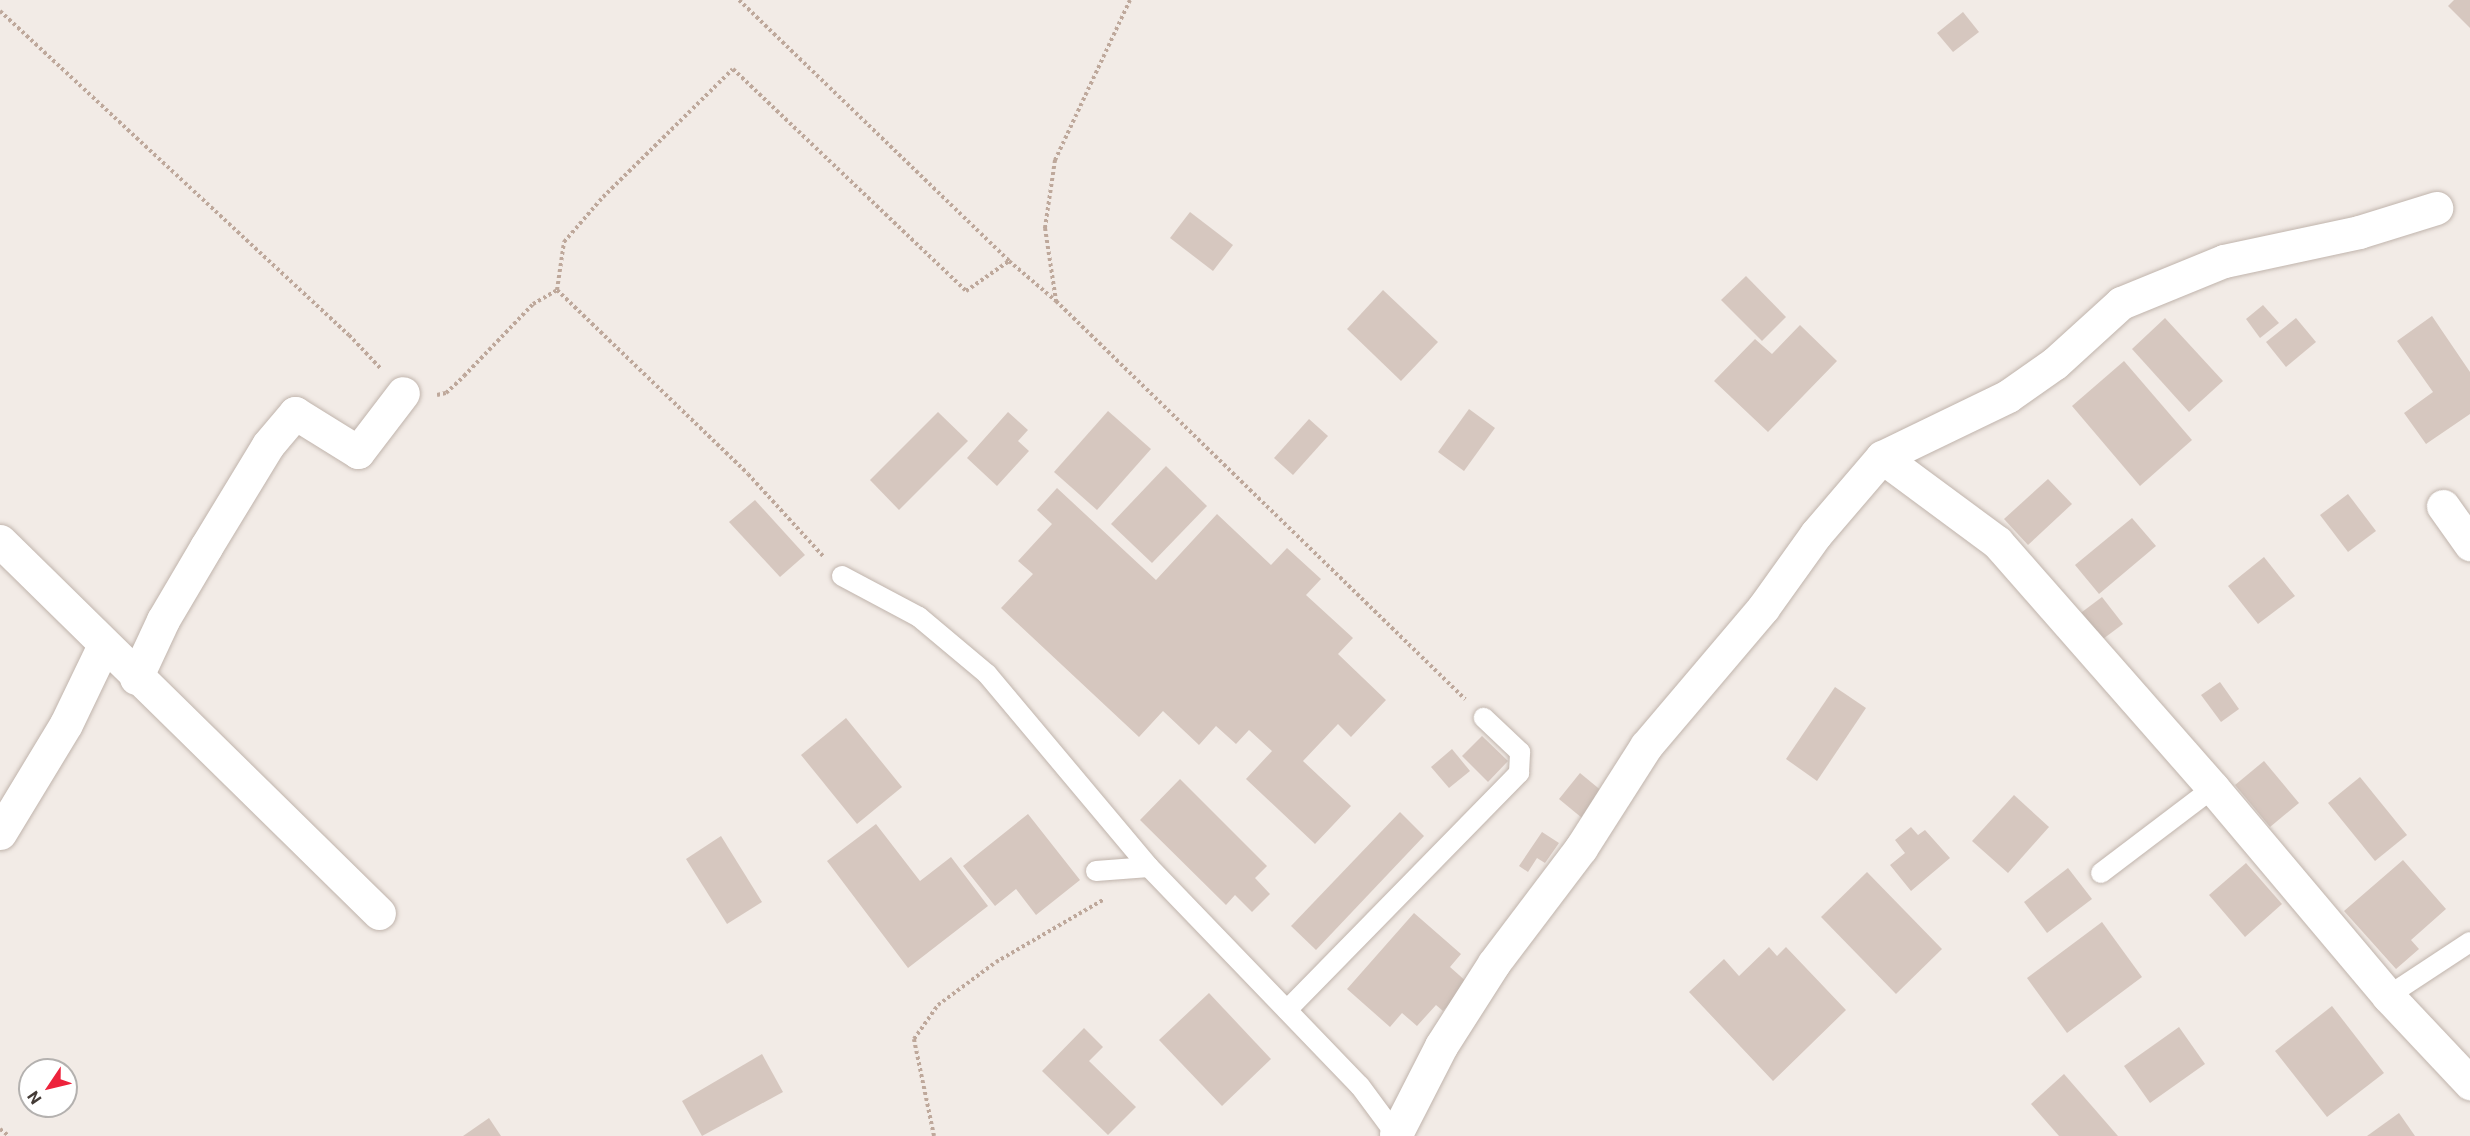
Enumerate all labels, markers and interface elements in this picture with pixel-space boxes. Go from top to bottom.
north arrow [18,1058,78,1118]
text: N [23,1087,46,1108]

